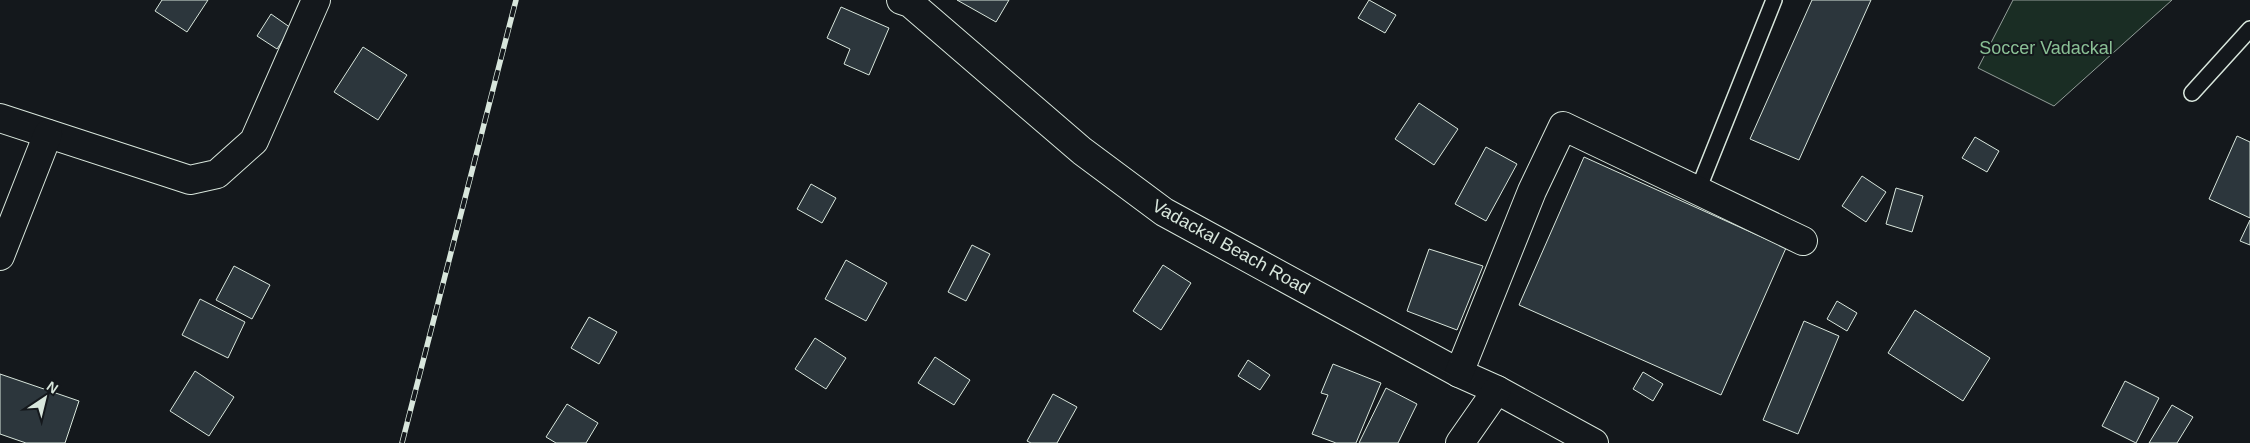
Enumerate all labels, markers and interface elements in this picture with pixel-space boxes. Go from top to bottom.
park label: Soccer Vadackal [1979,38,2113,58]
street label: Vadackal Beach Road [1149,195,1313,299]
north arrow [20,373,70,423]
text: N [44,378,61,397]

